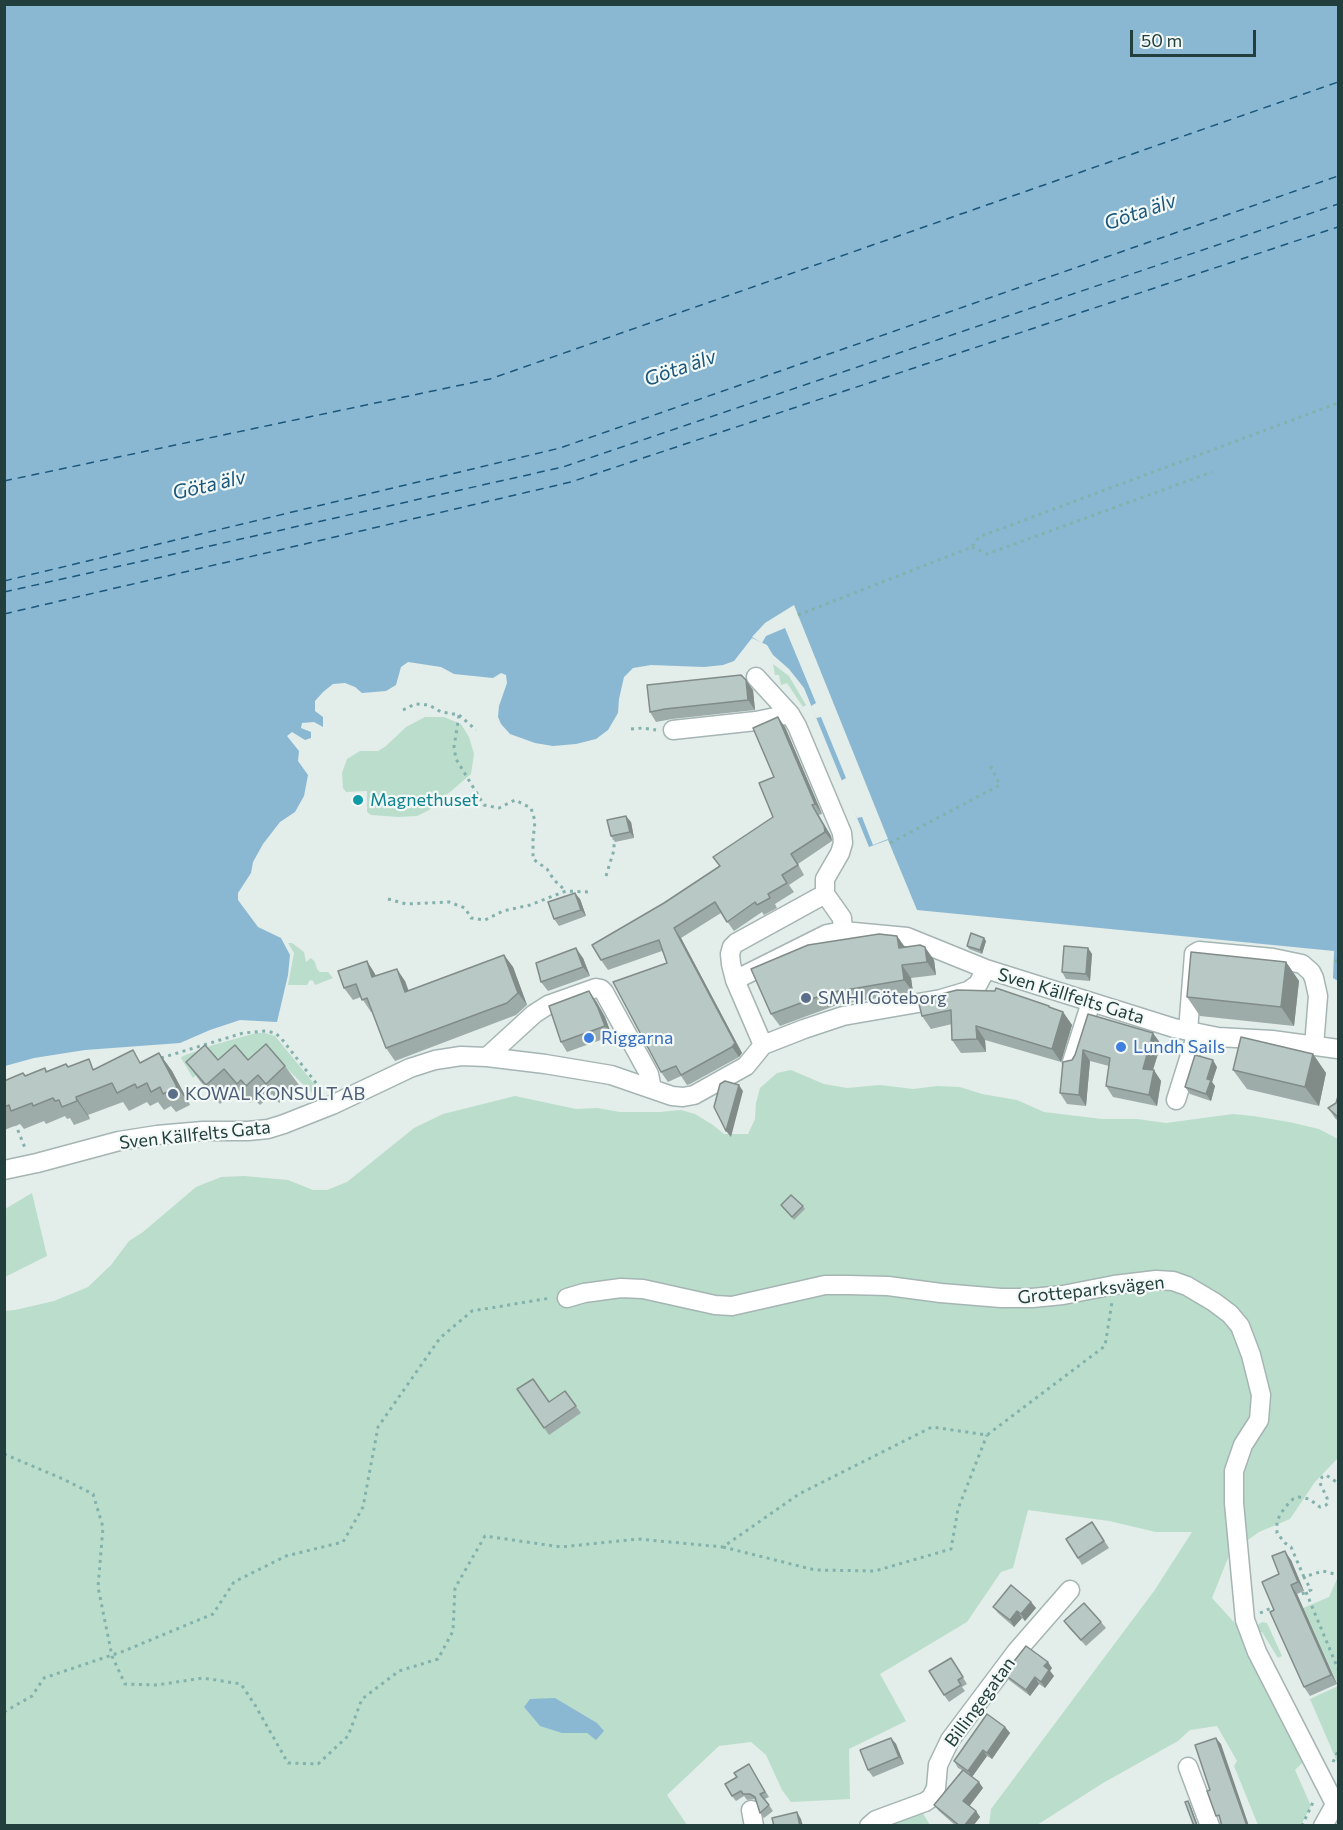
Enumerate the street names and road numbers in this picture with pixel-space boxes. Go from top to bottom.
street label: Sven Källfelts Gata [995,963,1147,1029]
street label: Sven Källfelts Gata [118,1116,272,1154]
street label: Grotteparksvägen [1016,1272,1166,1308]
street label: Billingegatan [940,1653,1020,1751]

